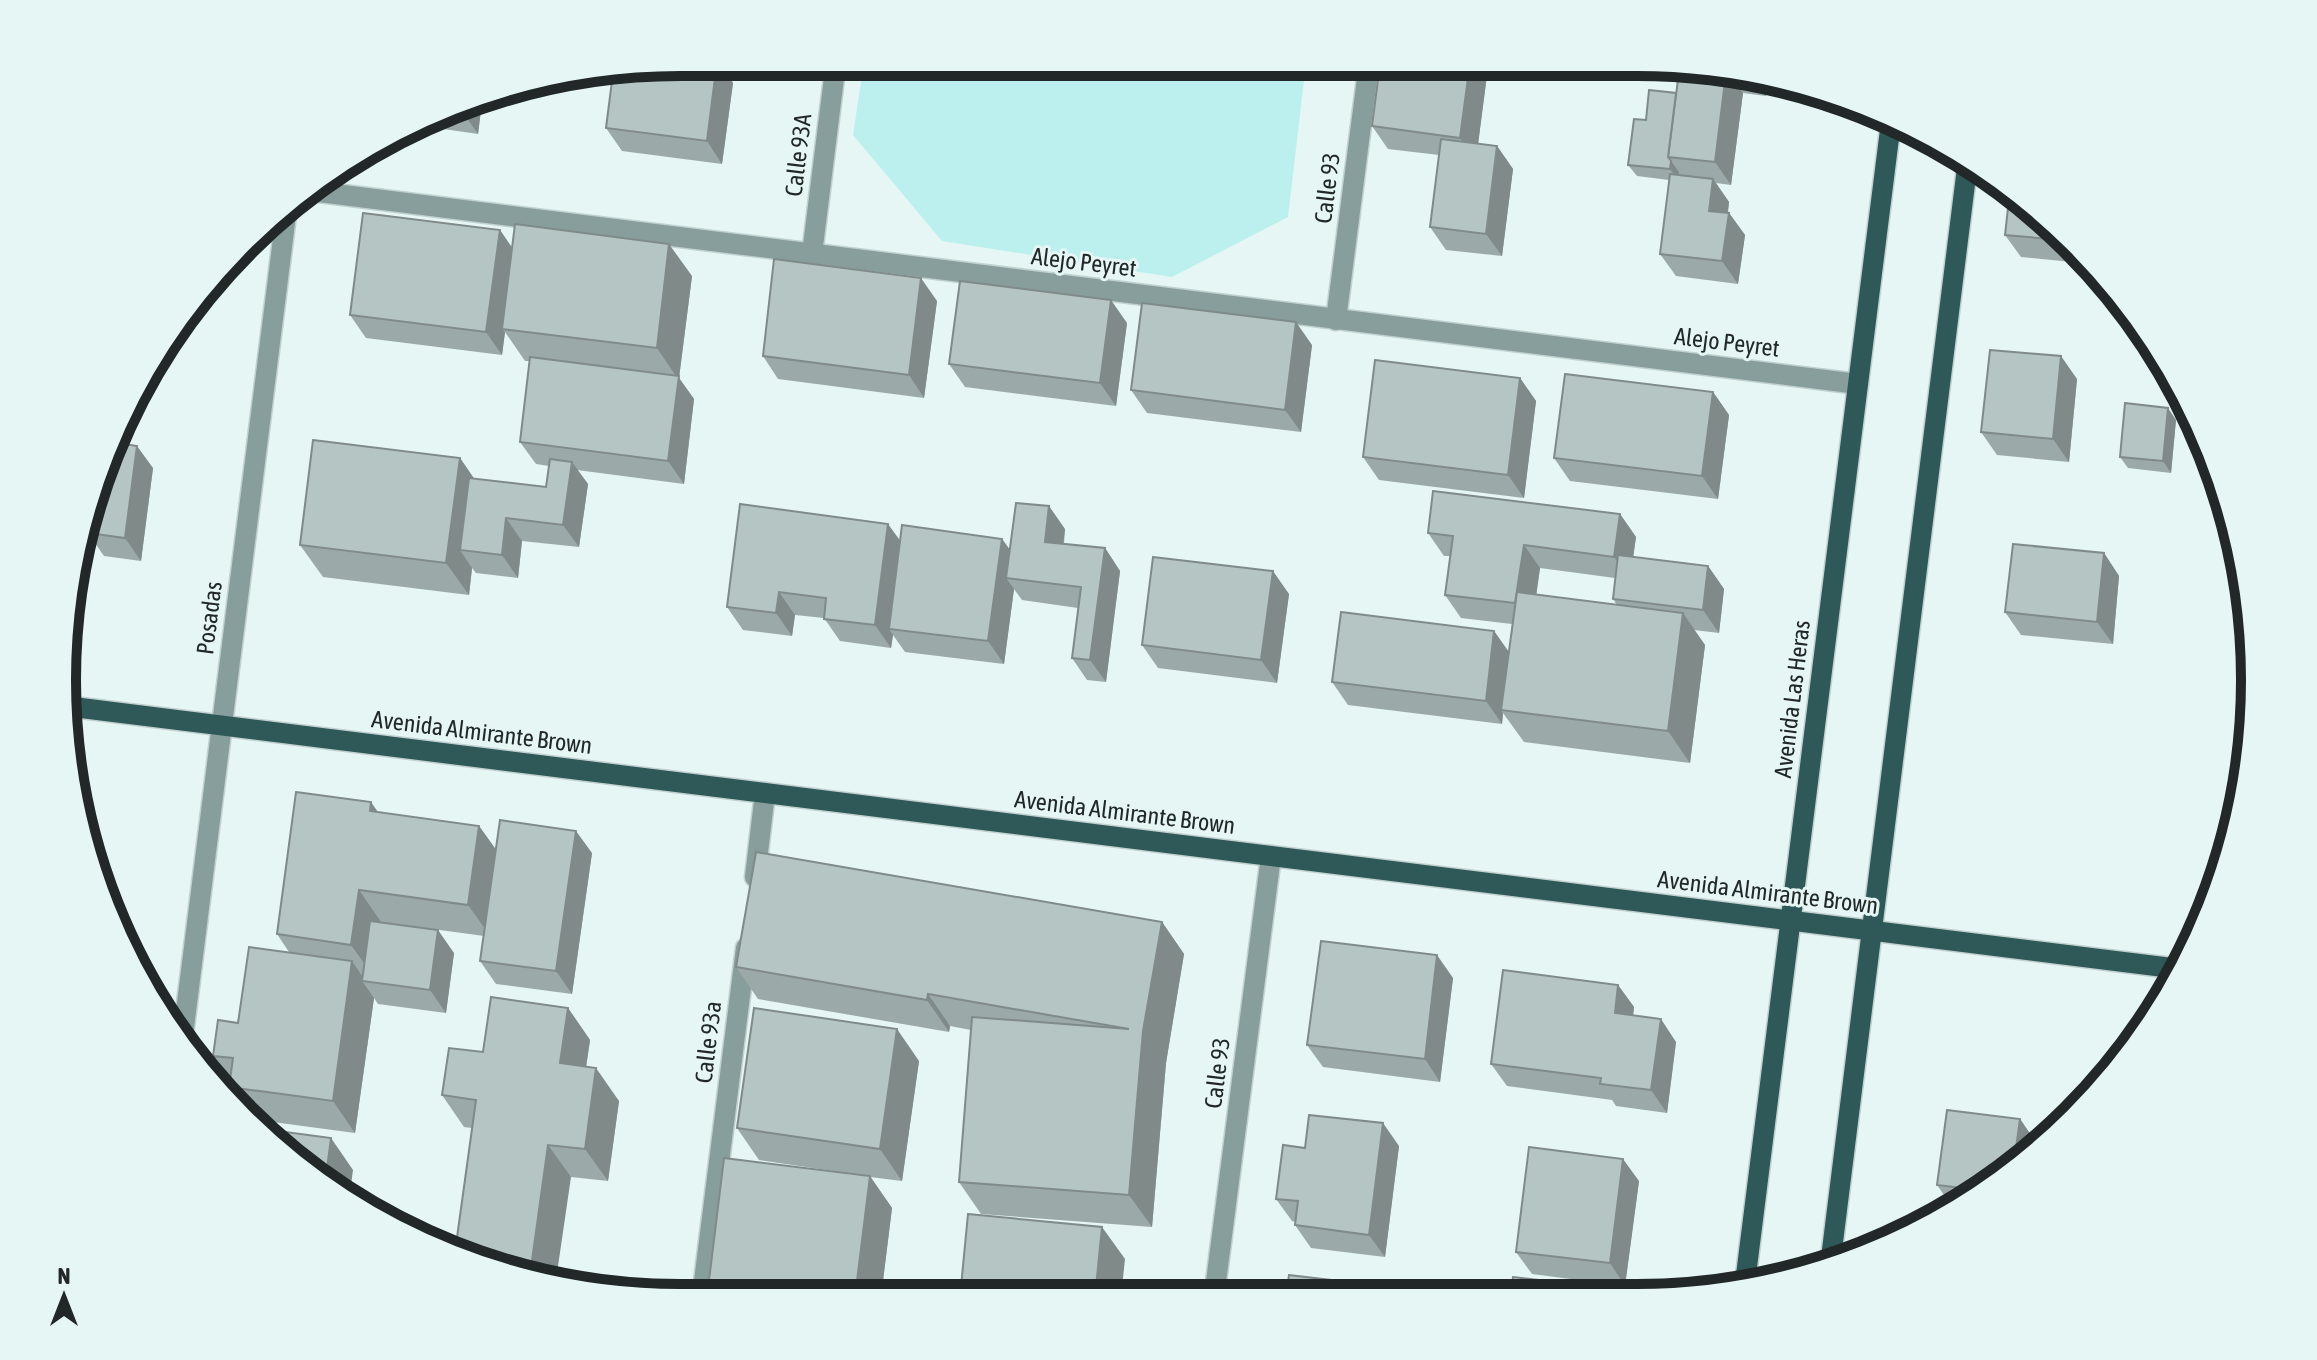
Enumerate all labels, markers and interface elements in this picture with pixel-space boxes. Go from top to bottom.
street label: Calle 93A [780,112,816,198]
street label: Calle 93 [1309,151,1345,225]
street label: Alejo Peyret [1030,242,1138,282]
street label: Alejo Peyret [1673,322,1781,362]
street label: Posadas [191,580,227,656]
street label: Avenida Las Heras [1769,619,1815,779]
street label: Avenida Almirante Brown [370,705,594,759]
street label: Avenida Almirante Brown [1013,785,1237,839]
street label: Avenida Almirante Brown [1656,865,1880,919]
street label: Calle 93a [690,999,726,1085]
street label: Calle 93 [1199,1036,1235,1110]
north arrow [24,1256,104,1336]
text: N [58,1263,70,1289]

